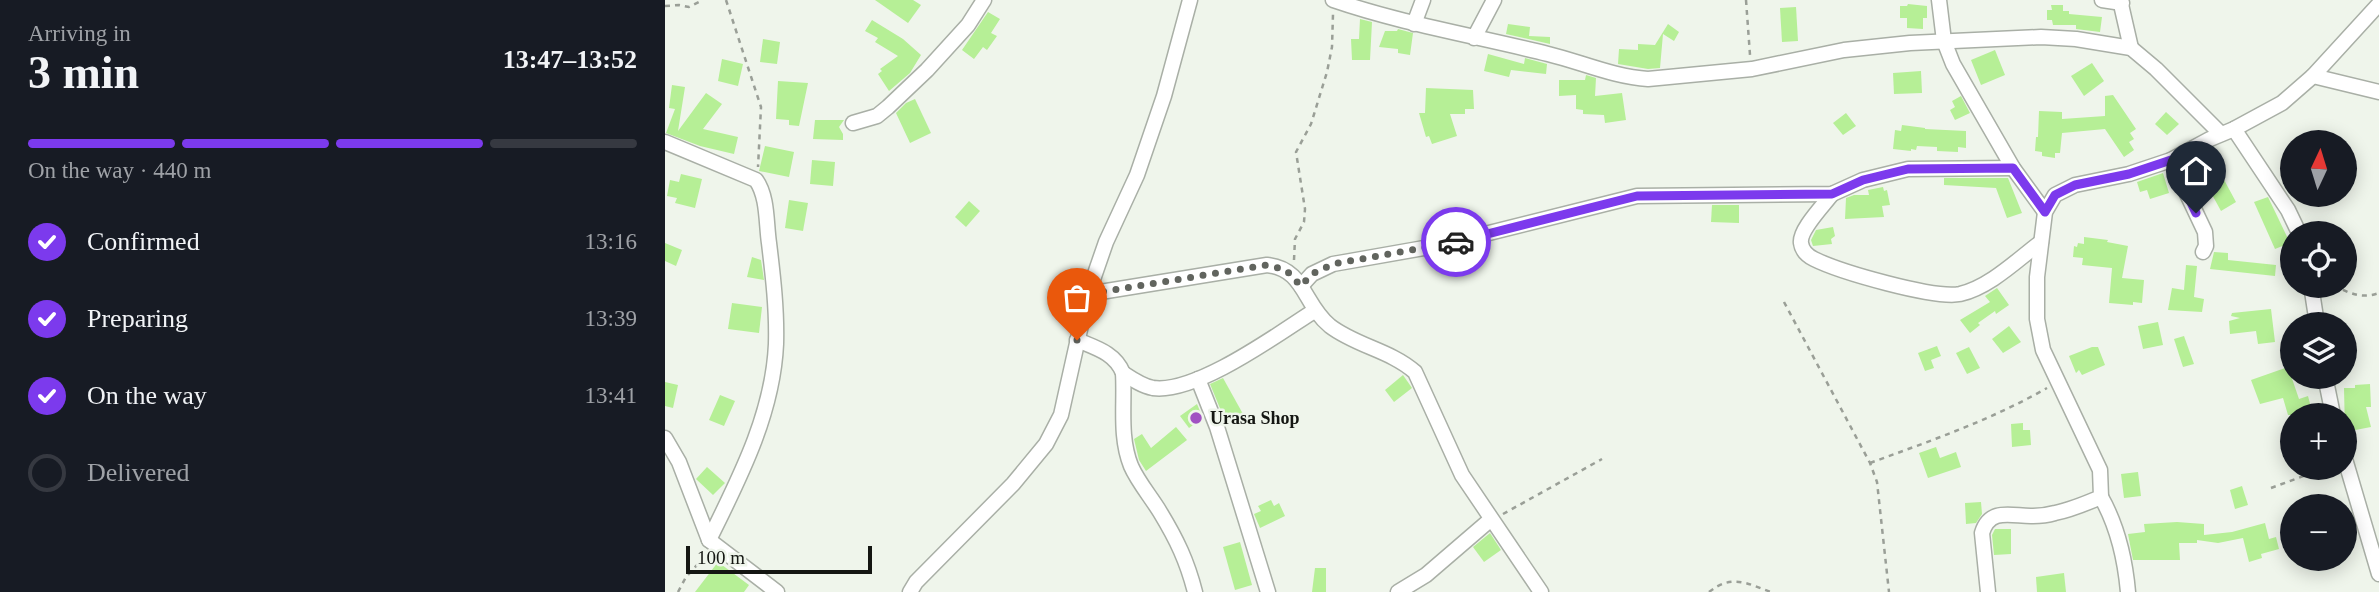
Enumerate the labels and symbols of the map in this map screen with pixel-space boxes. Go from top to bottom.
north arrow [2280,130,2357,206]
pin [2166,141,2226,213]
courier [1421,207,1491,277]
pin [1047,268,1107,340]
place label: Urasa Shop [1210,408,1300,428]
marker: Urasa Shop [1188,410,1204,426]
scale bar [686,543,871,575]

